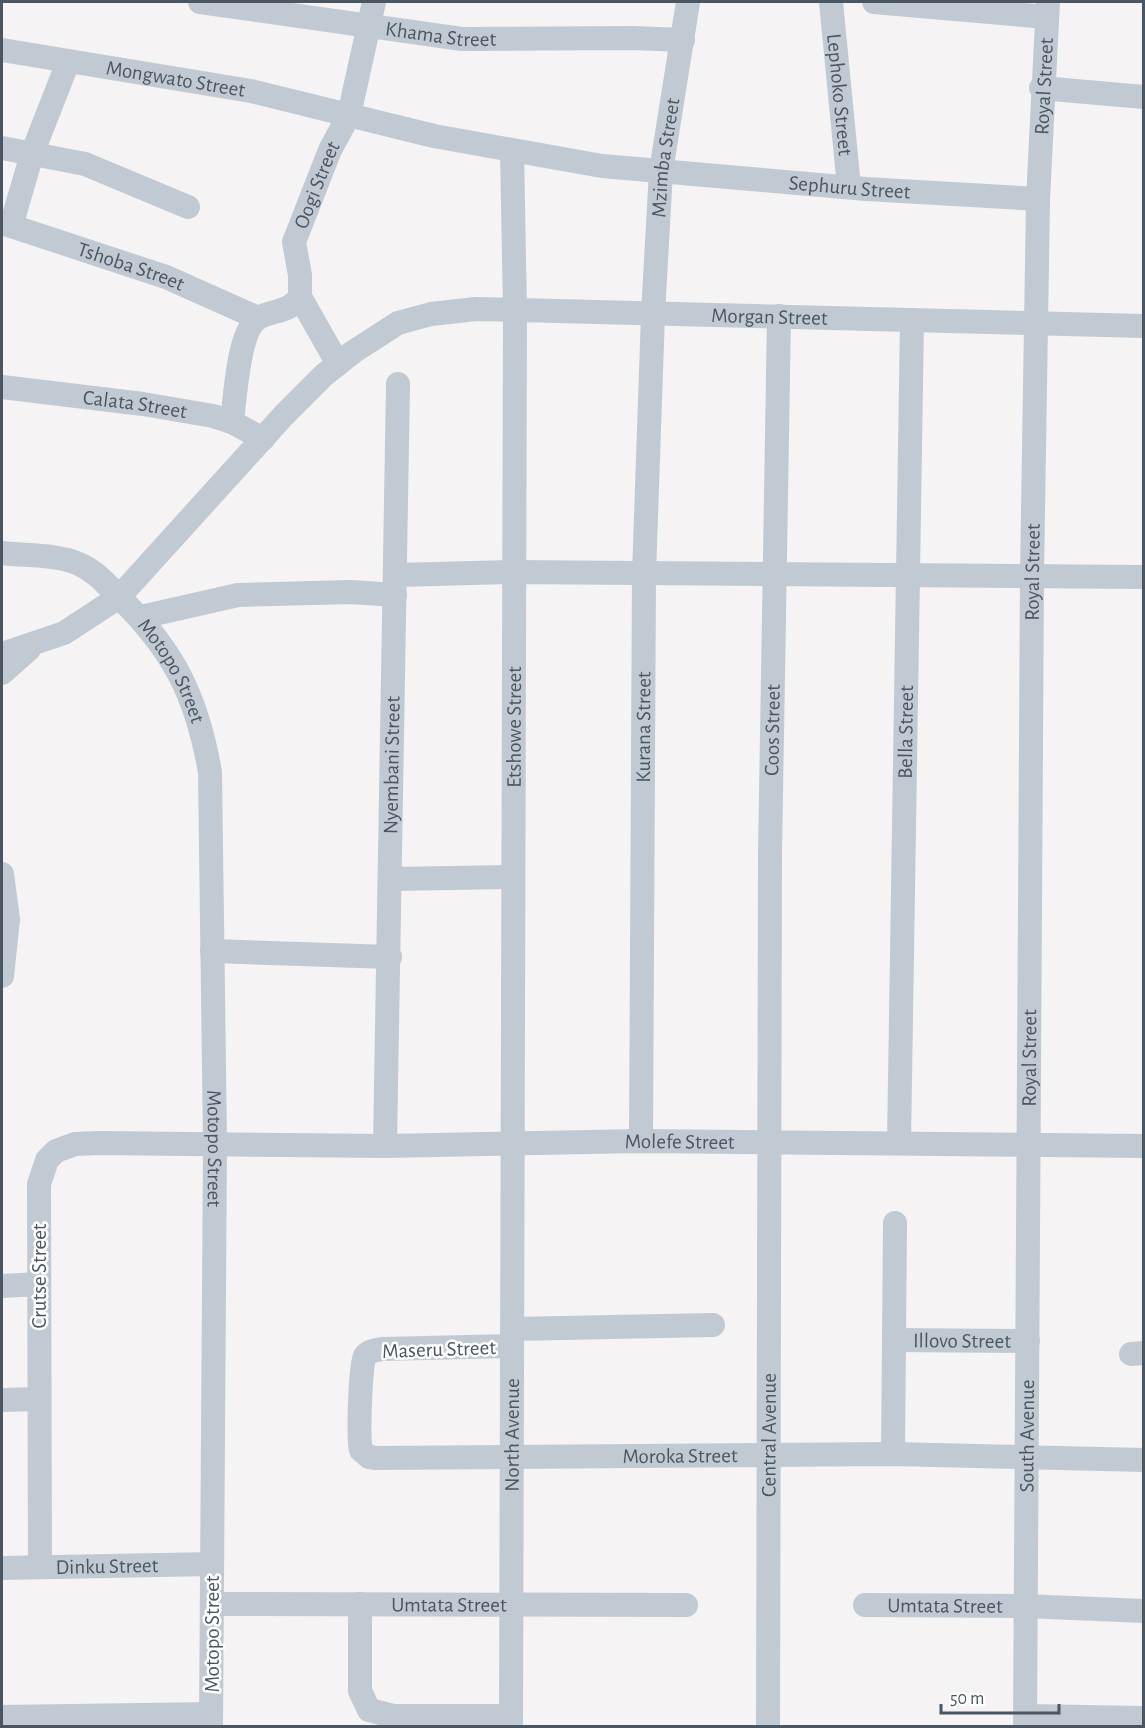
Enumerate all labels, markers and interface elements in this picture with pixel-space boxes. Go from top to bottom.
street label: Khama Street [384,18,496,50]
street label: Lephoko Street [823,33,856,157]
street label: Royal Street [1031,37,1057,135]
street label: Mongwato Street [105,57,247,101]
street label: Mzimba Street [648,96,684,218]
street label: Oogi Street [290,137,344,232]
street label: Sephuru Street [788,172,911,203]
street label: Tshoba Street [75,239,188,295]
street label: Morgan Street [711,305,828,329]
street label: Calata Street [82,387,189,422]
street label: Royal Street [1022,523,1044,621]
street label: Motopo Street [134,615,208,726]
street label: Etshowe Street [504,666,525,788]
street label: Kurana Street [633,671,654,783]
street label: Coos Street [761,684,784,776]
street label: Bella Street [895,685,917,779]
street label: Nyembani Street [380,696,404,834]
street label: Royal Street [1019,1009,1040,1107]
street label: Motopo Street [203,1090,225,1207]
street label: Molefe Street [624,1131,735,1153]
street label: Crutse Street [29,1223,50,1329]
street label: Illovo Street [913,1330,1011,1352]
street label: Maseru Street [382,1337,497,1362]
street label: Central Avenue [759,1373,780,1497]
street label: North Avenue [502,1378,523,1492]
street label: South Avenue [1016,1380,1038,1493]
street label: Moroka Street [622,1445,738,1467]
street label: Dinku Street [55,1555,159,1578]
street label: Motopo Street [202,1575,223,1693]
street label: Umtata Street [391,1594,507,1616]
street label: Umtata Street [887,1595,1003,1617]
scale bar [941,1677,1060,1715]
text: 50 m [950,1690,984,1708]

